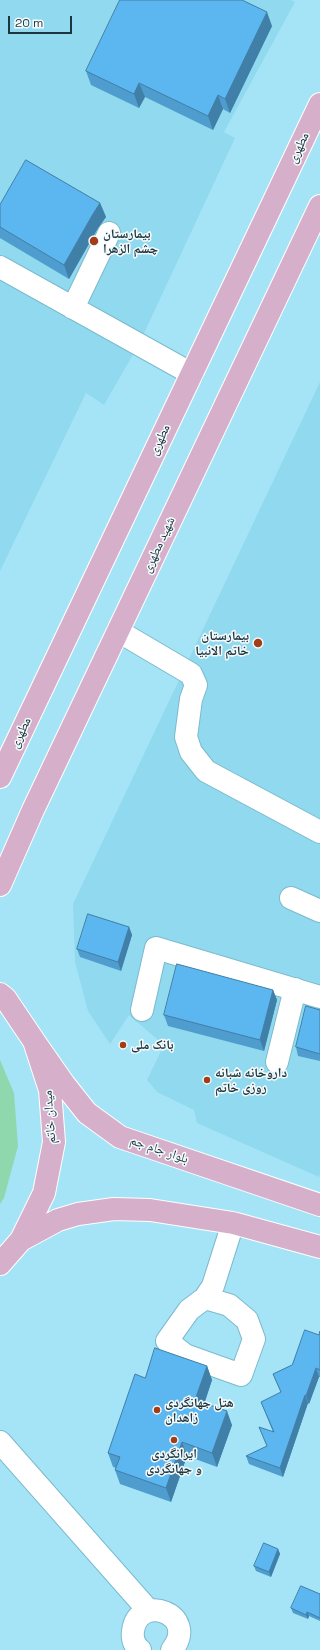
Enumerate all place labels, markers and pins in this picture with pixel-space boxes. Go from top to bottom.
place label: بیمارستان چشم الزهرا [103,226,158,257]
marker: بیمارستان چشم الزهرا [88,235,100,247]
place label: بیمارستان خاتم الانبیا [195,628,249,659]
marker: بیمارستان خاتم الانبیا [252,637,264,649]
place label: بانک ملی [131,1037,173,1053]
marker: بانک ملی [118,1040,128,1050]
place label: داروخانه شبانه روزی خاتم [215,1065,287,1096]
marker: داروخانه شبانه روزی خاتم [202,1075,212,1085]
place label: هتل جهانگردی زاهدان [165,1395,234,1426]
marker: هتل جهانگردی زاهدان [152,1405,162,1415]
marker: ایرانگردی و جهانگردی [169,1435,179,1445]
place label: ایرانگردی و جهانگردی [146,1446,202,1477]

